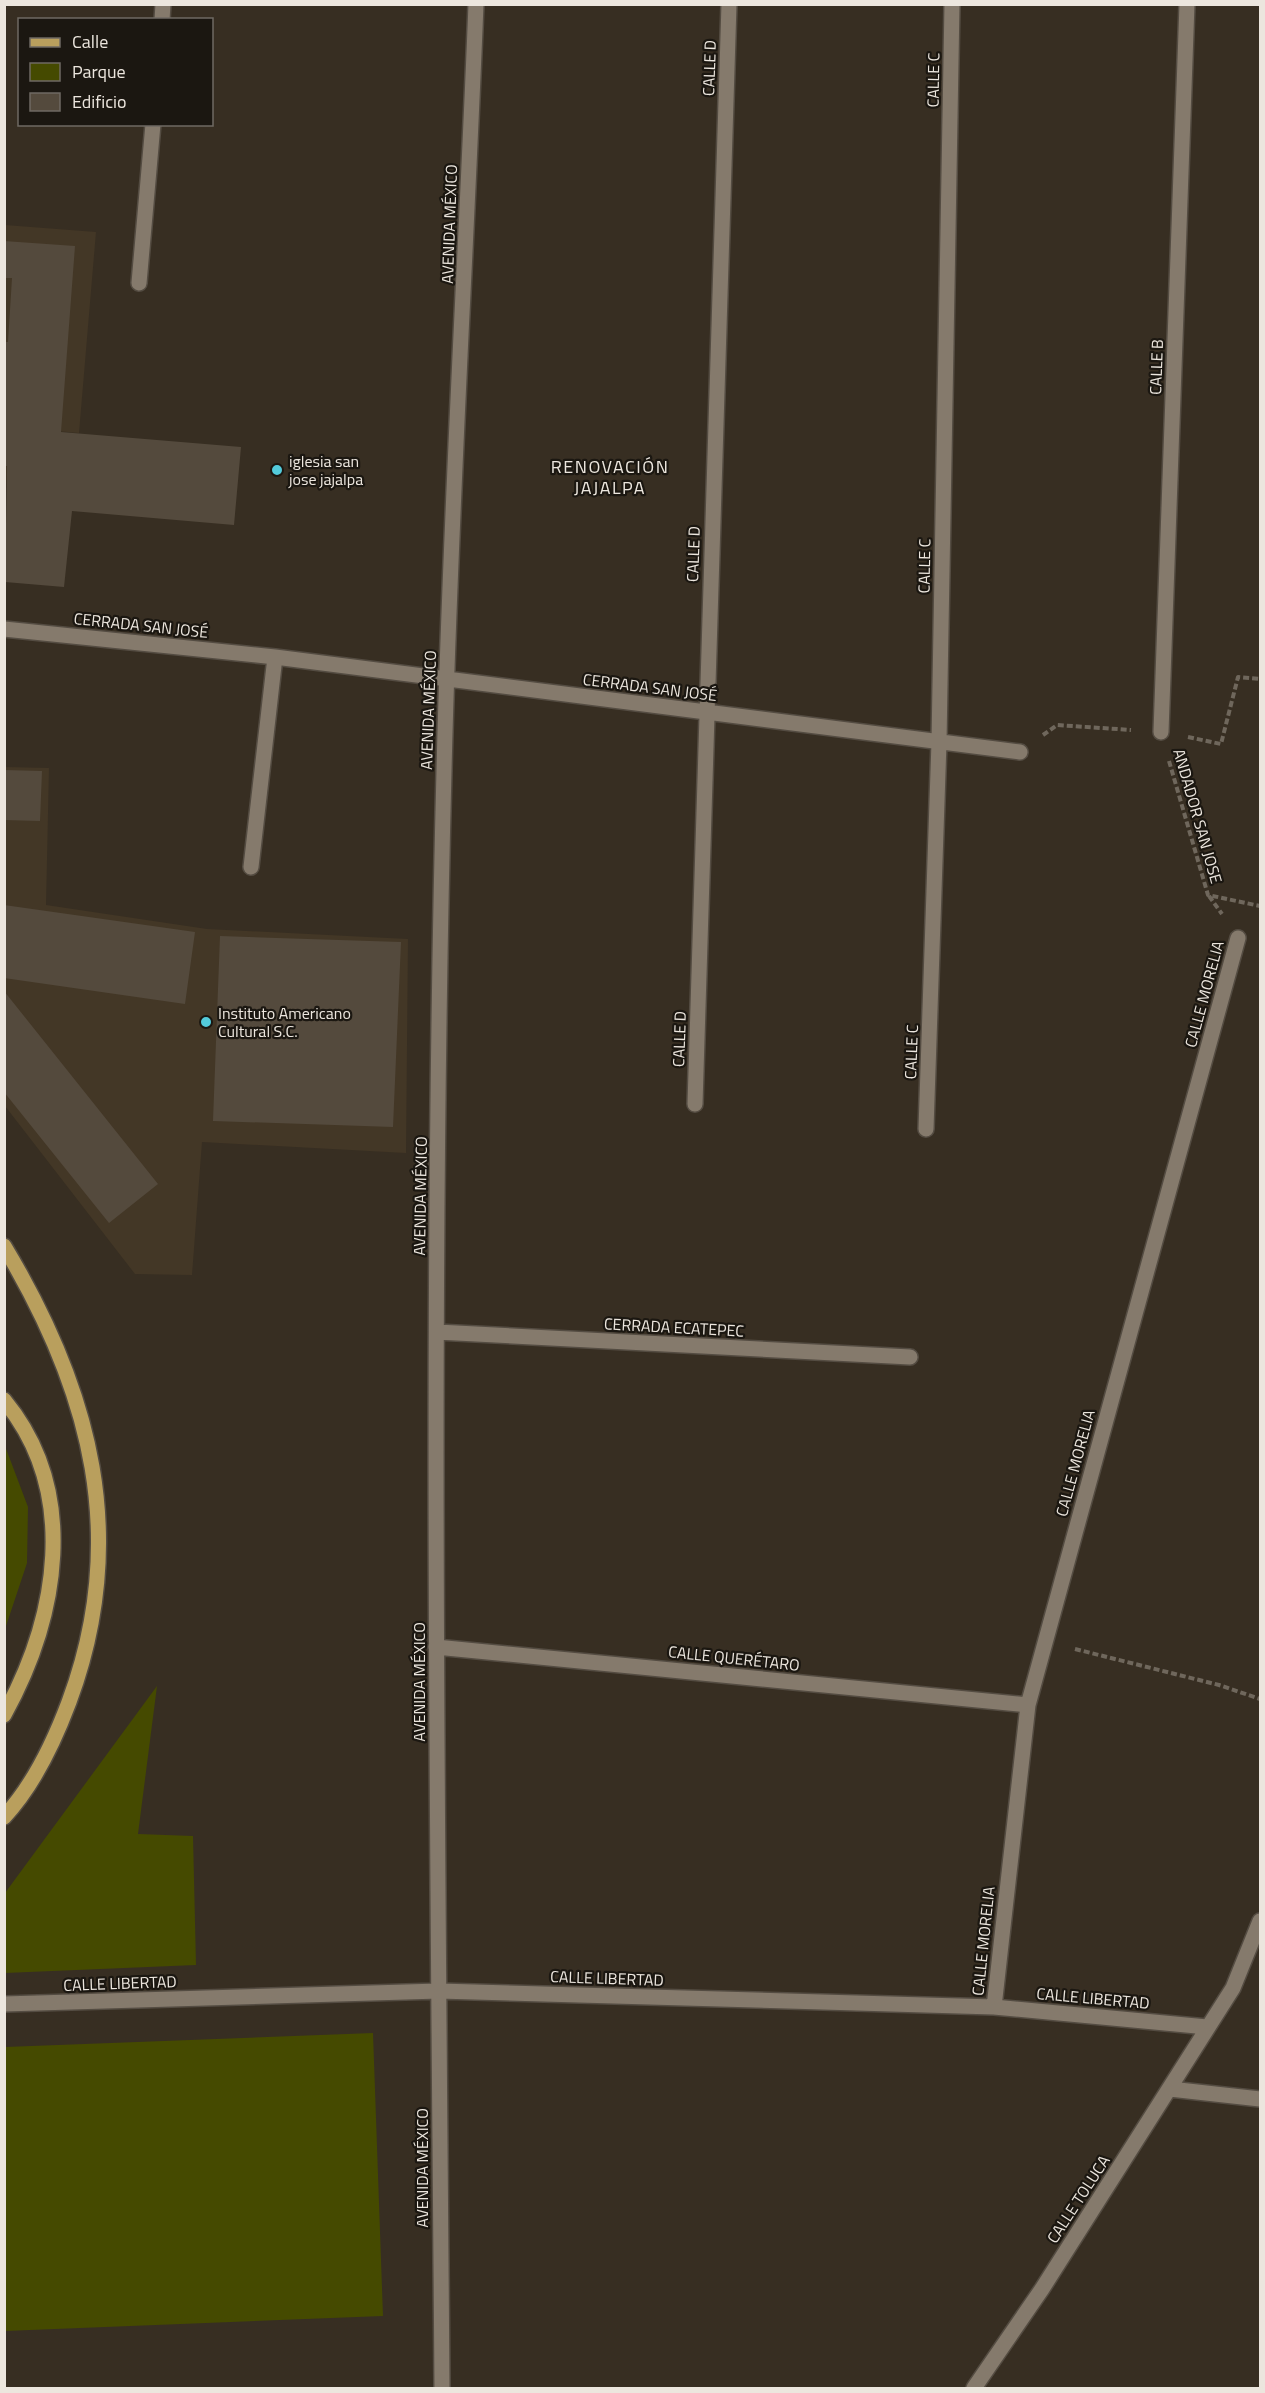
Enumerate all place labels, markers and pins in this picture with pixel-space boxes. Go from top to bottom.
place label: iglesia san jose jajalpa [288,449,363,491]
marker: iglesia san jose jajalpa [270,463,284,477]
place label: Instituto Americano Cultural S.C. [218,1001,351,1043]
marker: Instituto Americano Cultural S.C. [199,1015,213,1029]

